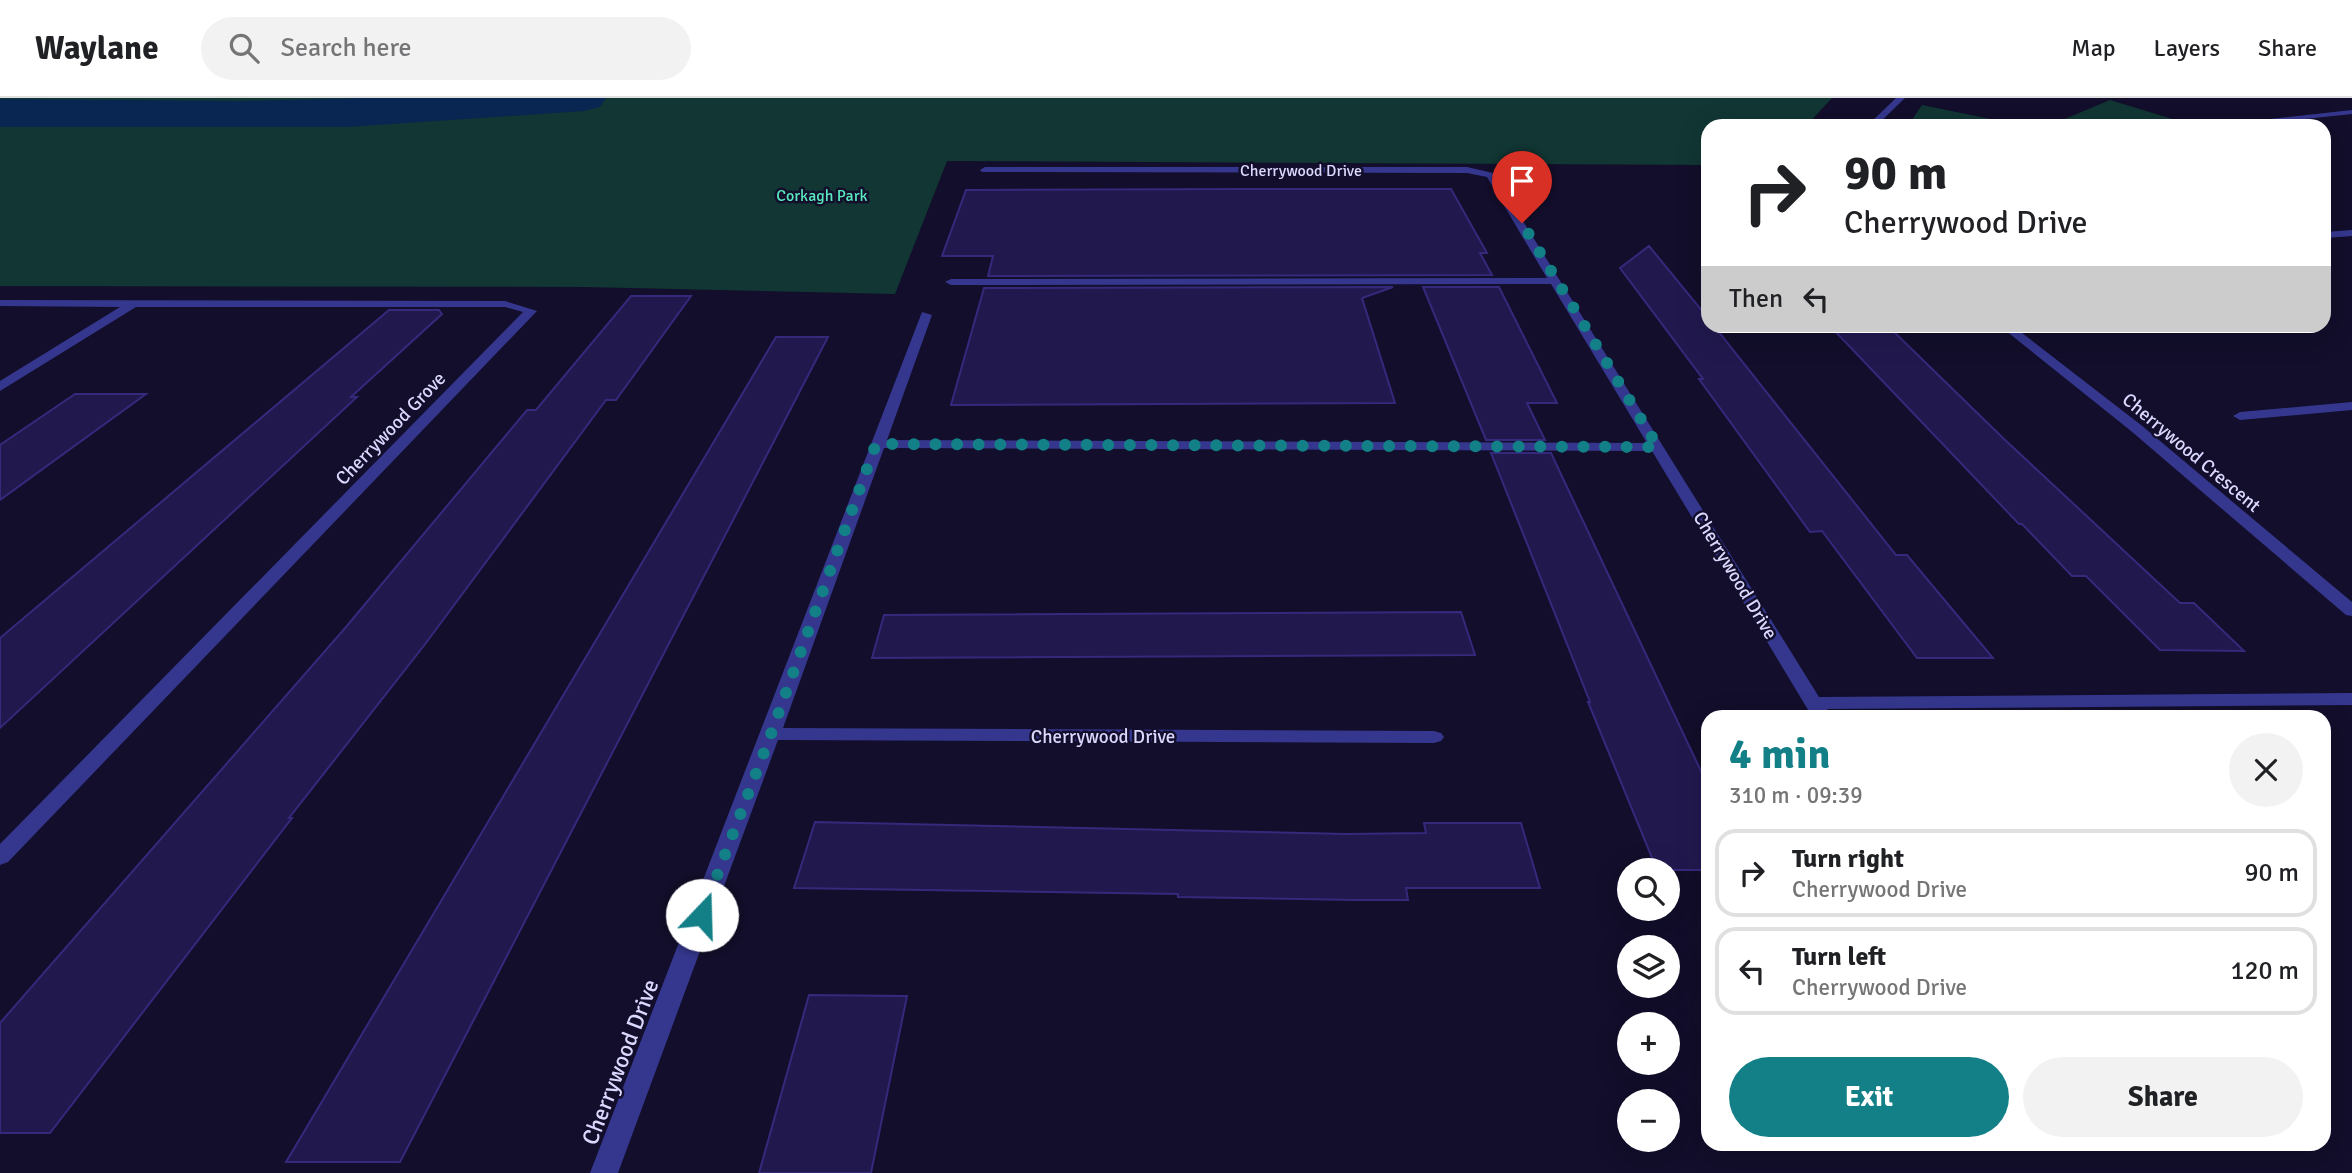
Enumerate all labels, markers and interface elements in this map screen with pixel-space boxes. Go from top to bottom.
search box [201,17,691,80]
text: Waylane [35,28,159,69]
icon: search [225,29,263,67]
text: Search here [281,32,412,64]
text: Map [2071,33,2116,63]
text: Layers [2154,33,2220,63]
text: Share [2258,33,2317,63]
text: 90 m [1844,143,1947,203]
icon: right [1729,147,1820,238]
pin [1492,151,1552,223]
street label: Cherrywood Drive [1240,161,1362,181]
icon: arrive [1503,162,1541,200]
park label: Corkagh Park [776,186,868,206]
text: Cherrywood Drive [1844,203,2088,242]
icon: left [1797,280,1835,318]
text: Then [1729,283,1783,315]
street label: Cherrywood Grove [330,367,451,490]
street label: Cherrywood Crescent [2117,388,2266,518]
street label: Cherrywood Drive [1688,507,1783,644]
street label: Cherrywood Drive [1031,725,1175,749]
text: 4 min [1729,729,1830,780]
button: close [2229,733,2303,807]
text: 310 m · 09:39 [1729,781,1863,810]
text: Turn right [1792,843,1904,875]
icon: right [1733,854,1771,892]
text: 90 m [2244,857,2299,889]
map controls [1617,858,1680,1152]
button: search [1617,858,1680,921]
text: Cherrywood Drive [1792,875,1967,904]
position arrow [665,878,739,952]
button: layers [1617,935,1680,998]
text: Turn left [1792,941,1886,973]
icon: left [1733,952,1771,990]
text: 120 m [2230,955,2299,987]
text: Cherrywood Drive [1792,973,1967,1002]
street label: Cherrywood Drive [576,975,665,1149]
button: + [1617,1012,1680,1075]
button: Exit [1729,1057,2009,1137]
button: Share [2023,1057,2303,1137]
button: − [1617,1089,1680,1152]

